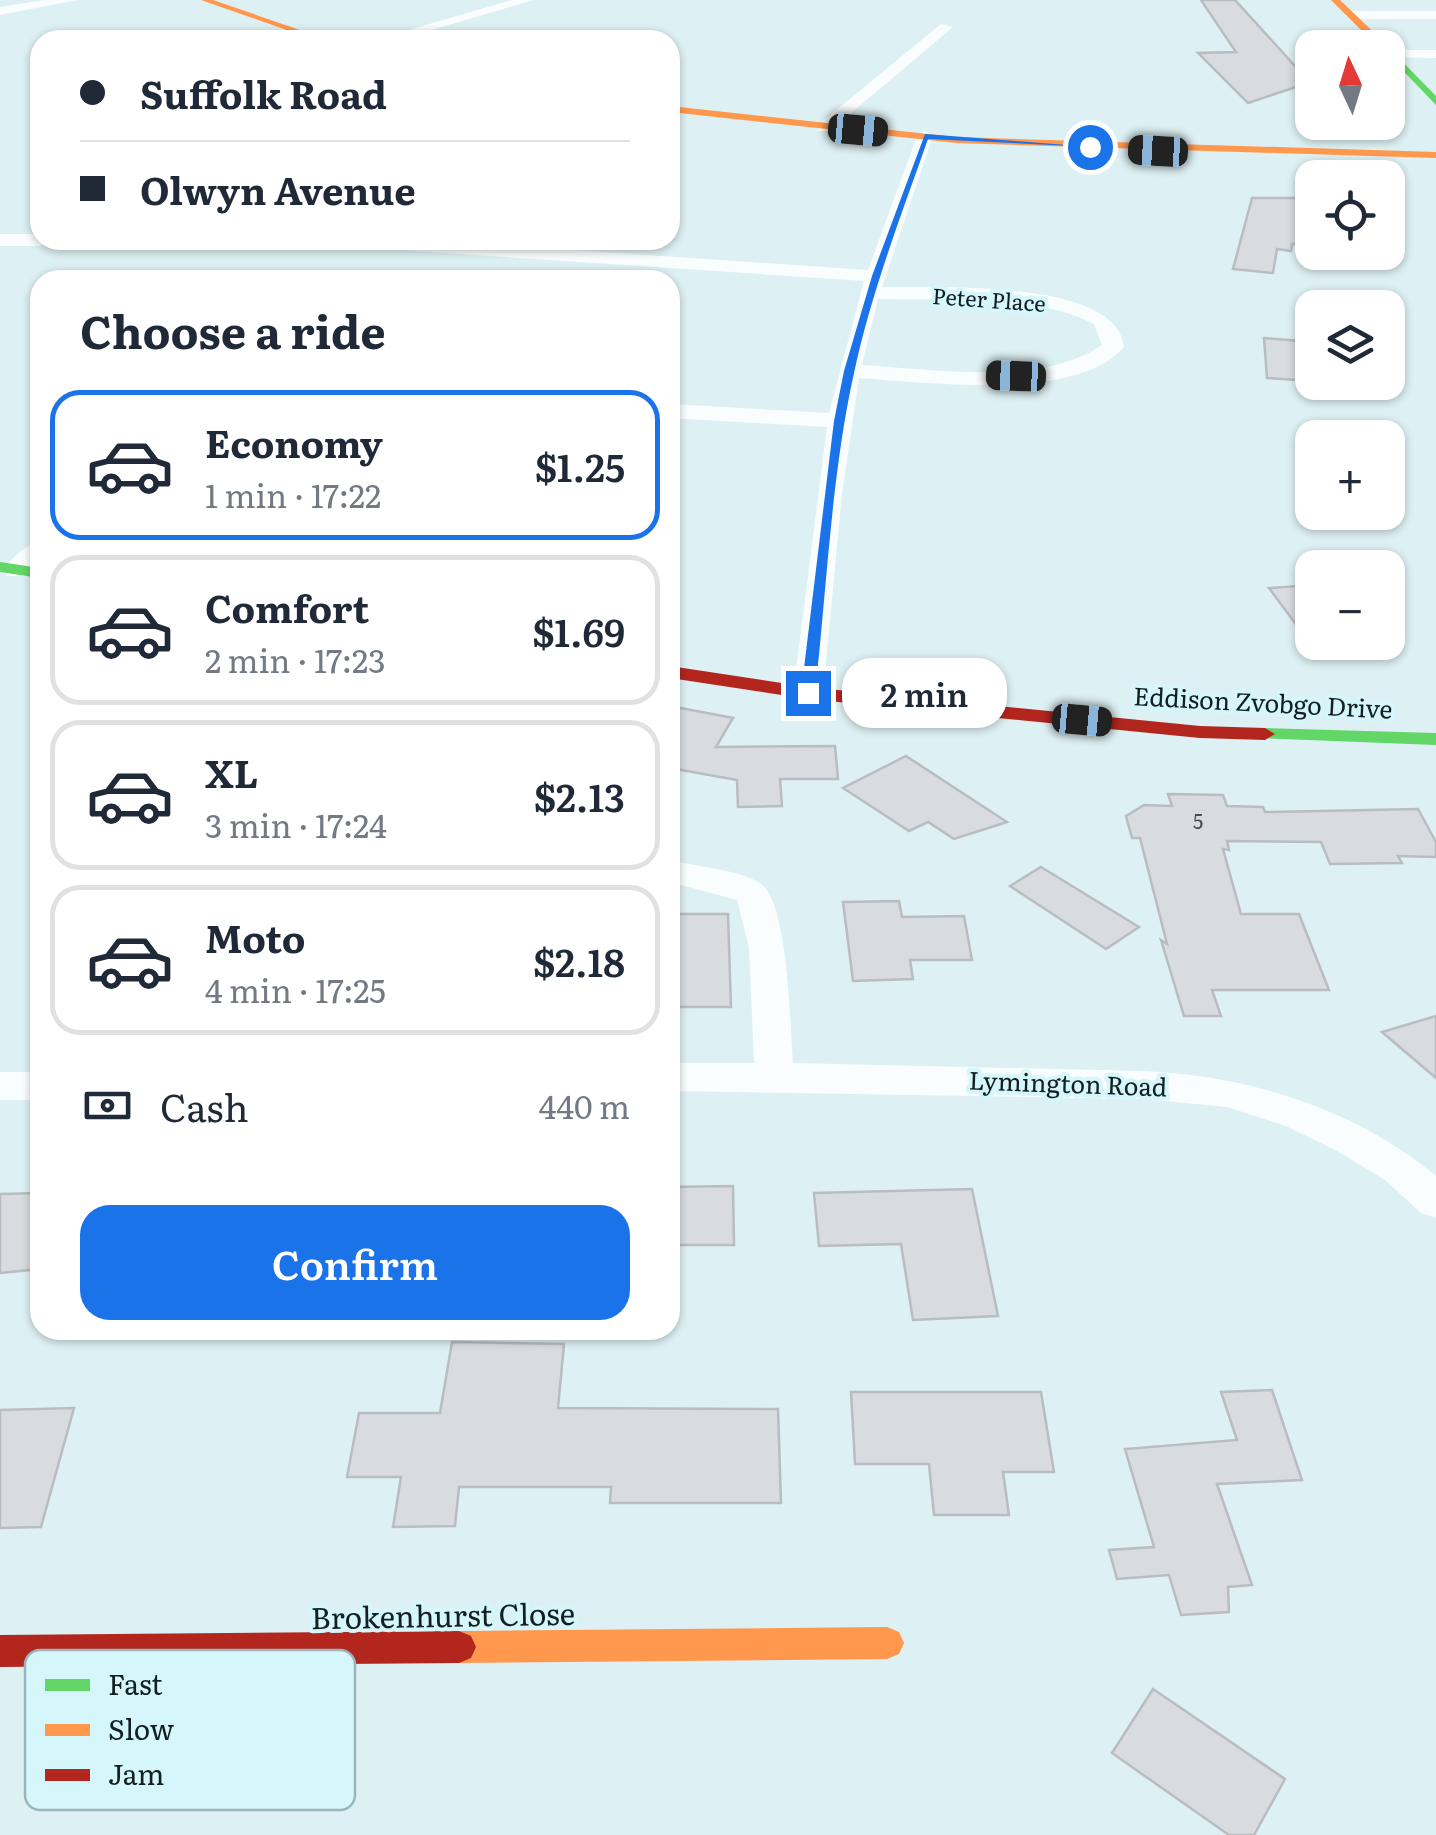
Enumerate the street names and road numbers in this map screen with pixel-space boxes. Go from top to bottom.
street label: Peter Place [931,278,1047,319]
street label: Eddison Zvobgo Drive [1133,676,1394,727]
street label: Lymington Road [968,1061,1168,1104]
street label: Brokenhurst Close [310,1590,575,1638]

